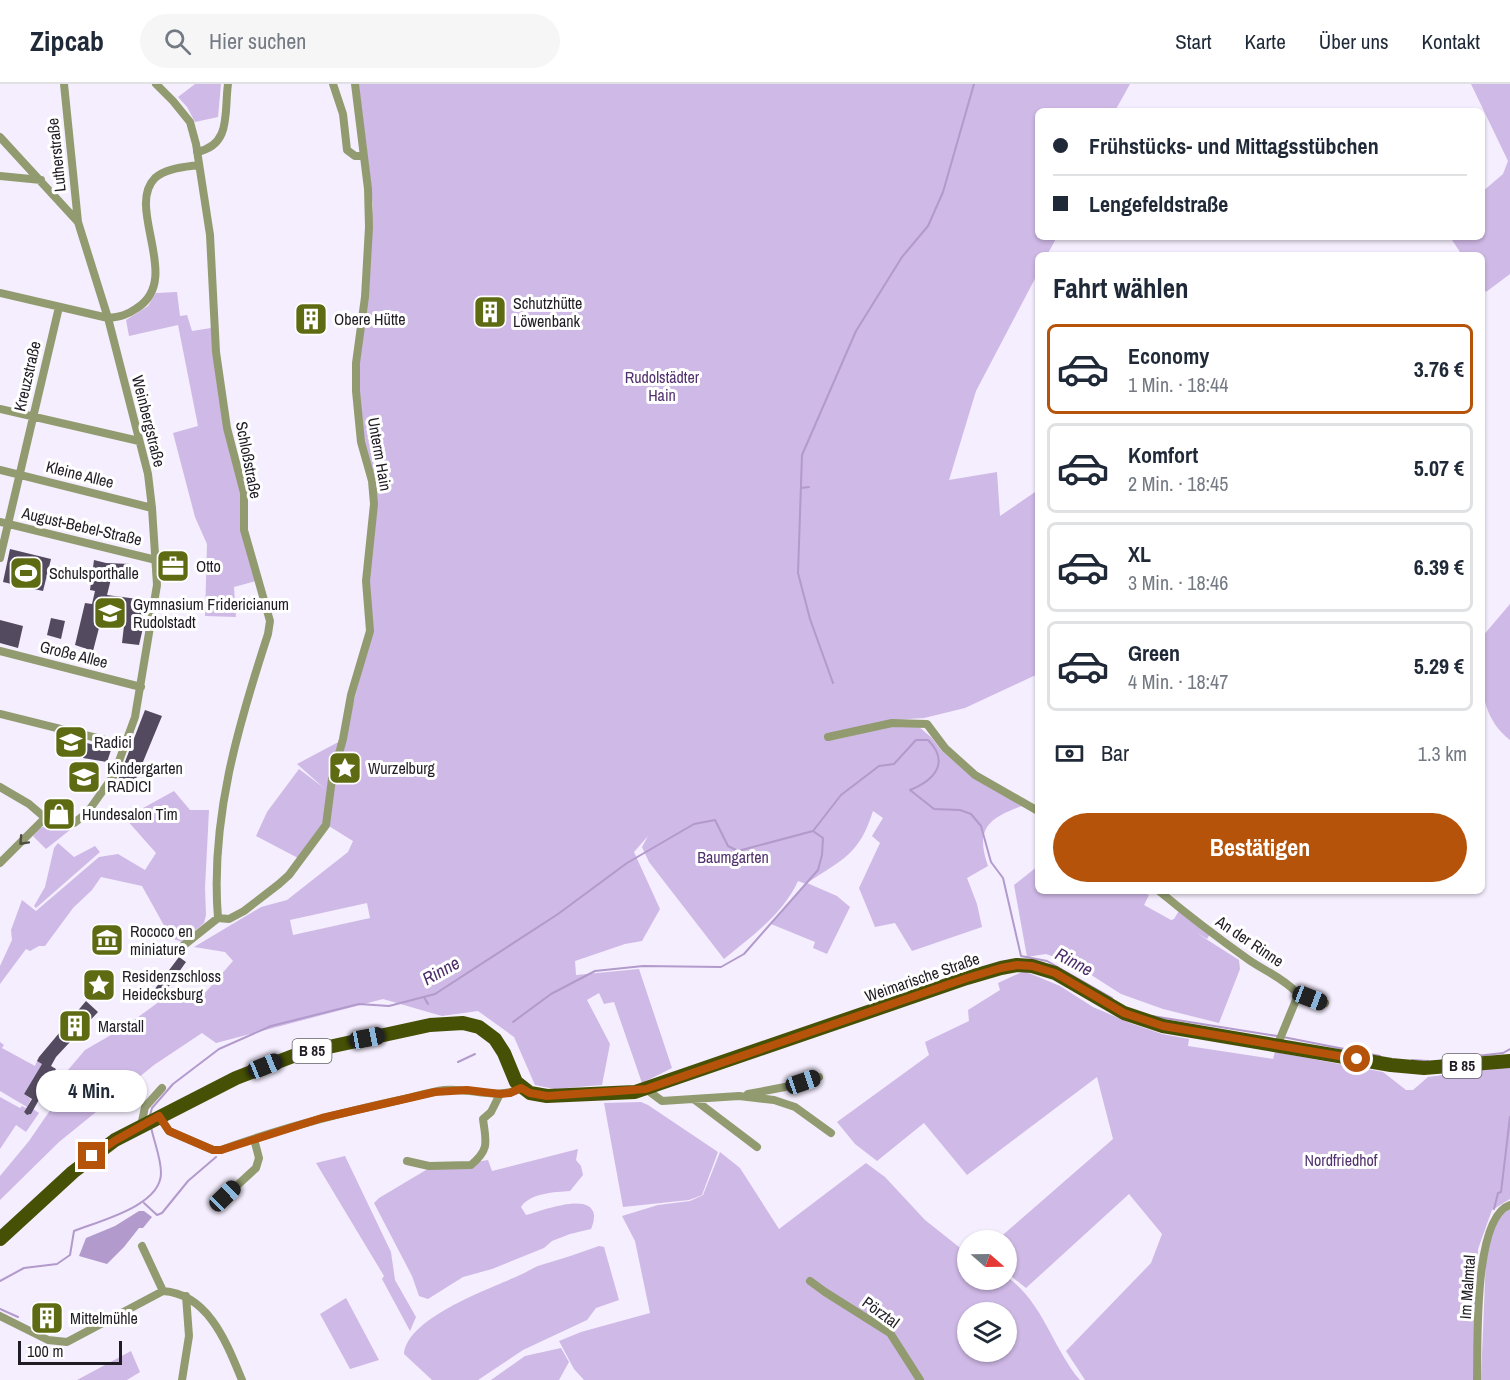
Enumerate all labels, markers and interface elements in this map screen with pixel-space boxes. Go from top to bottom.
search box [140,14,560,68]
text: Zipcab [30,22,104,60]
icon: search [161,25,194,58]
text: Hier suchen [209,26,306,56]
text: Start [1175,27,1212,56]
text: Karte [1245,27,1286,56]
text: Über uns [1319,27,1389,56]
text: Kontakt [1422,27,1480,56]
street label: Lutherstraße [41,117,71,193]
text: Frühstücks- und Mittagsstübchen [1089,131,1379,161]
text: Lengefeldstraße [1089,189,1228,219]
text: Fahrt wählen [1053,270,1189,306]
place label: Schutzhütte Löwenbank [513,292,582,332]
building icon: Schutzhütte Löwenbank [472,294,508,330]
building icon: Obere Hütte [293,301,329,337]
place label: Obere Hütte [334,308,405,330]
street label: Kreuzstraße [8,339,46,413]
text: Economy [1128,341,1209,371]
icon: car [1056,342,1110,396]
text: 3.76 € [1414,354,1464,384]
park label: Rudolstädter Hain [625,366,700,406]
text: 1 Min. · 18:44 [1128,371,1228,398]
street label: Weinbergstraße [127,373,171,469]
street label: Unterm Hain [363,415,397,493]
street label: Schloßstraße [231,420,267,500]
text: Komfort [1128,440,1198,470]
icon: car [1056,441,1110,495]
text: 5.07 € [1414,453,1464,483]
street label: Kleine Allee [44,455,116,493]
text: 2 Min. · 18:45 [1128,470,1228,497]
street label: August-Bebel-Straße [19,501,144,550]
text: XL [1128,539,1151,569]
icon: car [1056,540,1110,594]
office icon: Otto [155,548,191,584]
text: 6.39 € [1414,552,1464,582]
sports icon: Schulsporthalle [8,555,44,591]
place label: Otto [196,555,221,577]
place label: Schulsporthalle [49,562,139,584]
text: 3 Min. · 18:46 [1128,569,1228,596]
place label: Gymnasium Fridericianum Rudolstadt [133,593,289,633]
school or university icon: Gymnasium Fridericianum Rudolstadt [92,595,128,631]
street label: Große Allee [38,635,110,673]
text: Green [1128,638,1180,668]
icon: car [1056,639,1110,693]
text: 5.29 € [1414,651,1464,681]
text: 4 Min. · 18:47 [1128,668,1228,695]
school or university icon: Radici [53,724,89,760]
place label: Radici [94,731,132,753]
icon: cash [1053,737,1086,770]
text: Bar [1101,738,1129,768]
text: 1.3 km [1418,740,1467,767]
place icon: Wurzelburg [327,750,363,786]
place label: Kindergarten RADICI [107,757,183,797]
place label: Wurzelburg [368,757,436,779]
school or university icon: Kindergarten RADICI [66,759,102,795]
shop icon: Hundesalon Tim [41,796,77,832]
place label: Hundesalon Tim [82,803,178,825]
button: Bestätigen [1053,813,1467,882]
one-way arrow [19,834,30,845]
park label: Baumgarten [697,846,769,868]
street label: An der Rinne [1211,910,1288,972]
place label: Rococo en miniature [130,920,193,960]
museum icon: Rococo en miniature [89,922,125,958]
water label: Rinne [1051,941,1097,982]
street label: Weimarische Straße [862,947,982,1007]
water label: Rinne [417,950,464,991]
place label: Residenzschloss Heidecksburg [122,965,221,1005]
place icon: Residenzschloss Heidecksburg [81,967,117,1003]
car [1290,983,1330,1013]
building icon: Marstall [57,1008,93,1044]
place label: Marstall [98,1015,144,1037]
car [348,1026,386,1050]
road number: B 85 [292,1039,332,1063]
route start [1343,1045,1370,1072]
car [245,1051,285,1081]
road number: B 85 [1442,1054,1482,1078]
car [783,1068,823,1096]
callout: 4 Min. [36,1069,148,1111]
text: 4 Min. [68,1077,115,1104]
route end [78,1142,105,1169]
park label: Nordfriedhof [1305,1149,1378,1171]
car [206,1177,244,1215]
north arrow [957,1230,1017,1290]
map controls [957,1230,1017,1362]
street label: Im Malmtal [1454,1254,1480,1320]
street label: Pörztal [858,1291,904,1333]
building icon: Mittelmühle [29,1300,65,1336]
button: layers [957,1302,1017,1362]
place label: Mittelmühle [70,1307,138,1329]
scale bar [18,1338,122,1366]
text: 100 m [27,1340,63,1362]

